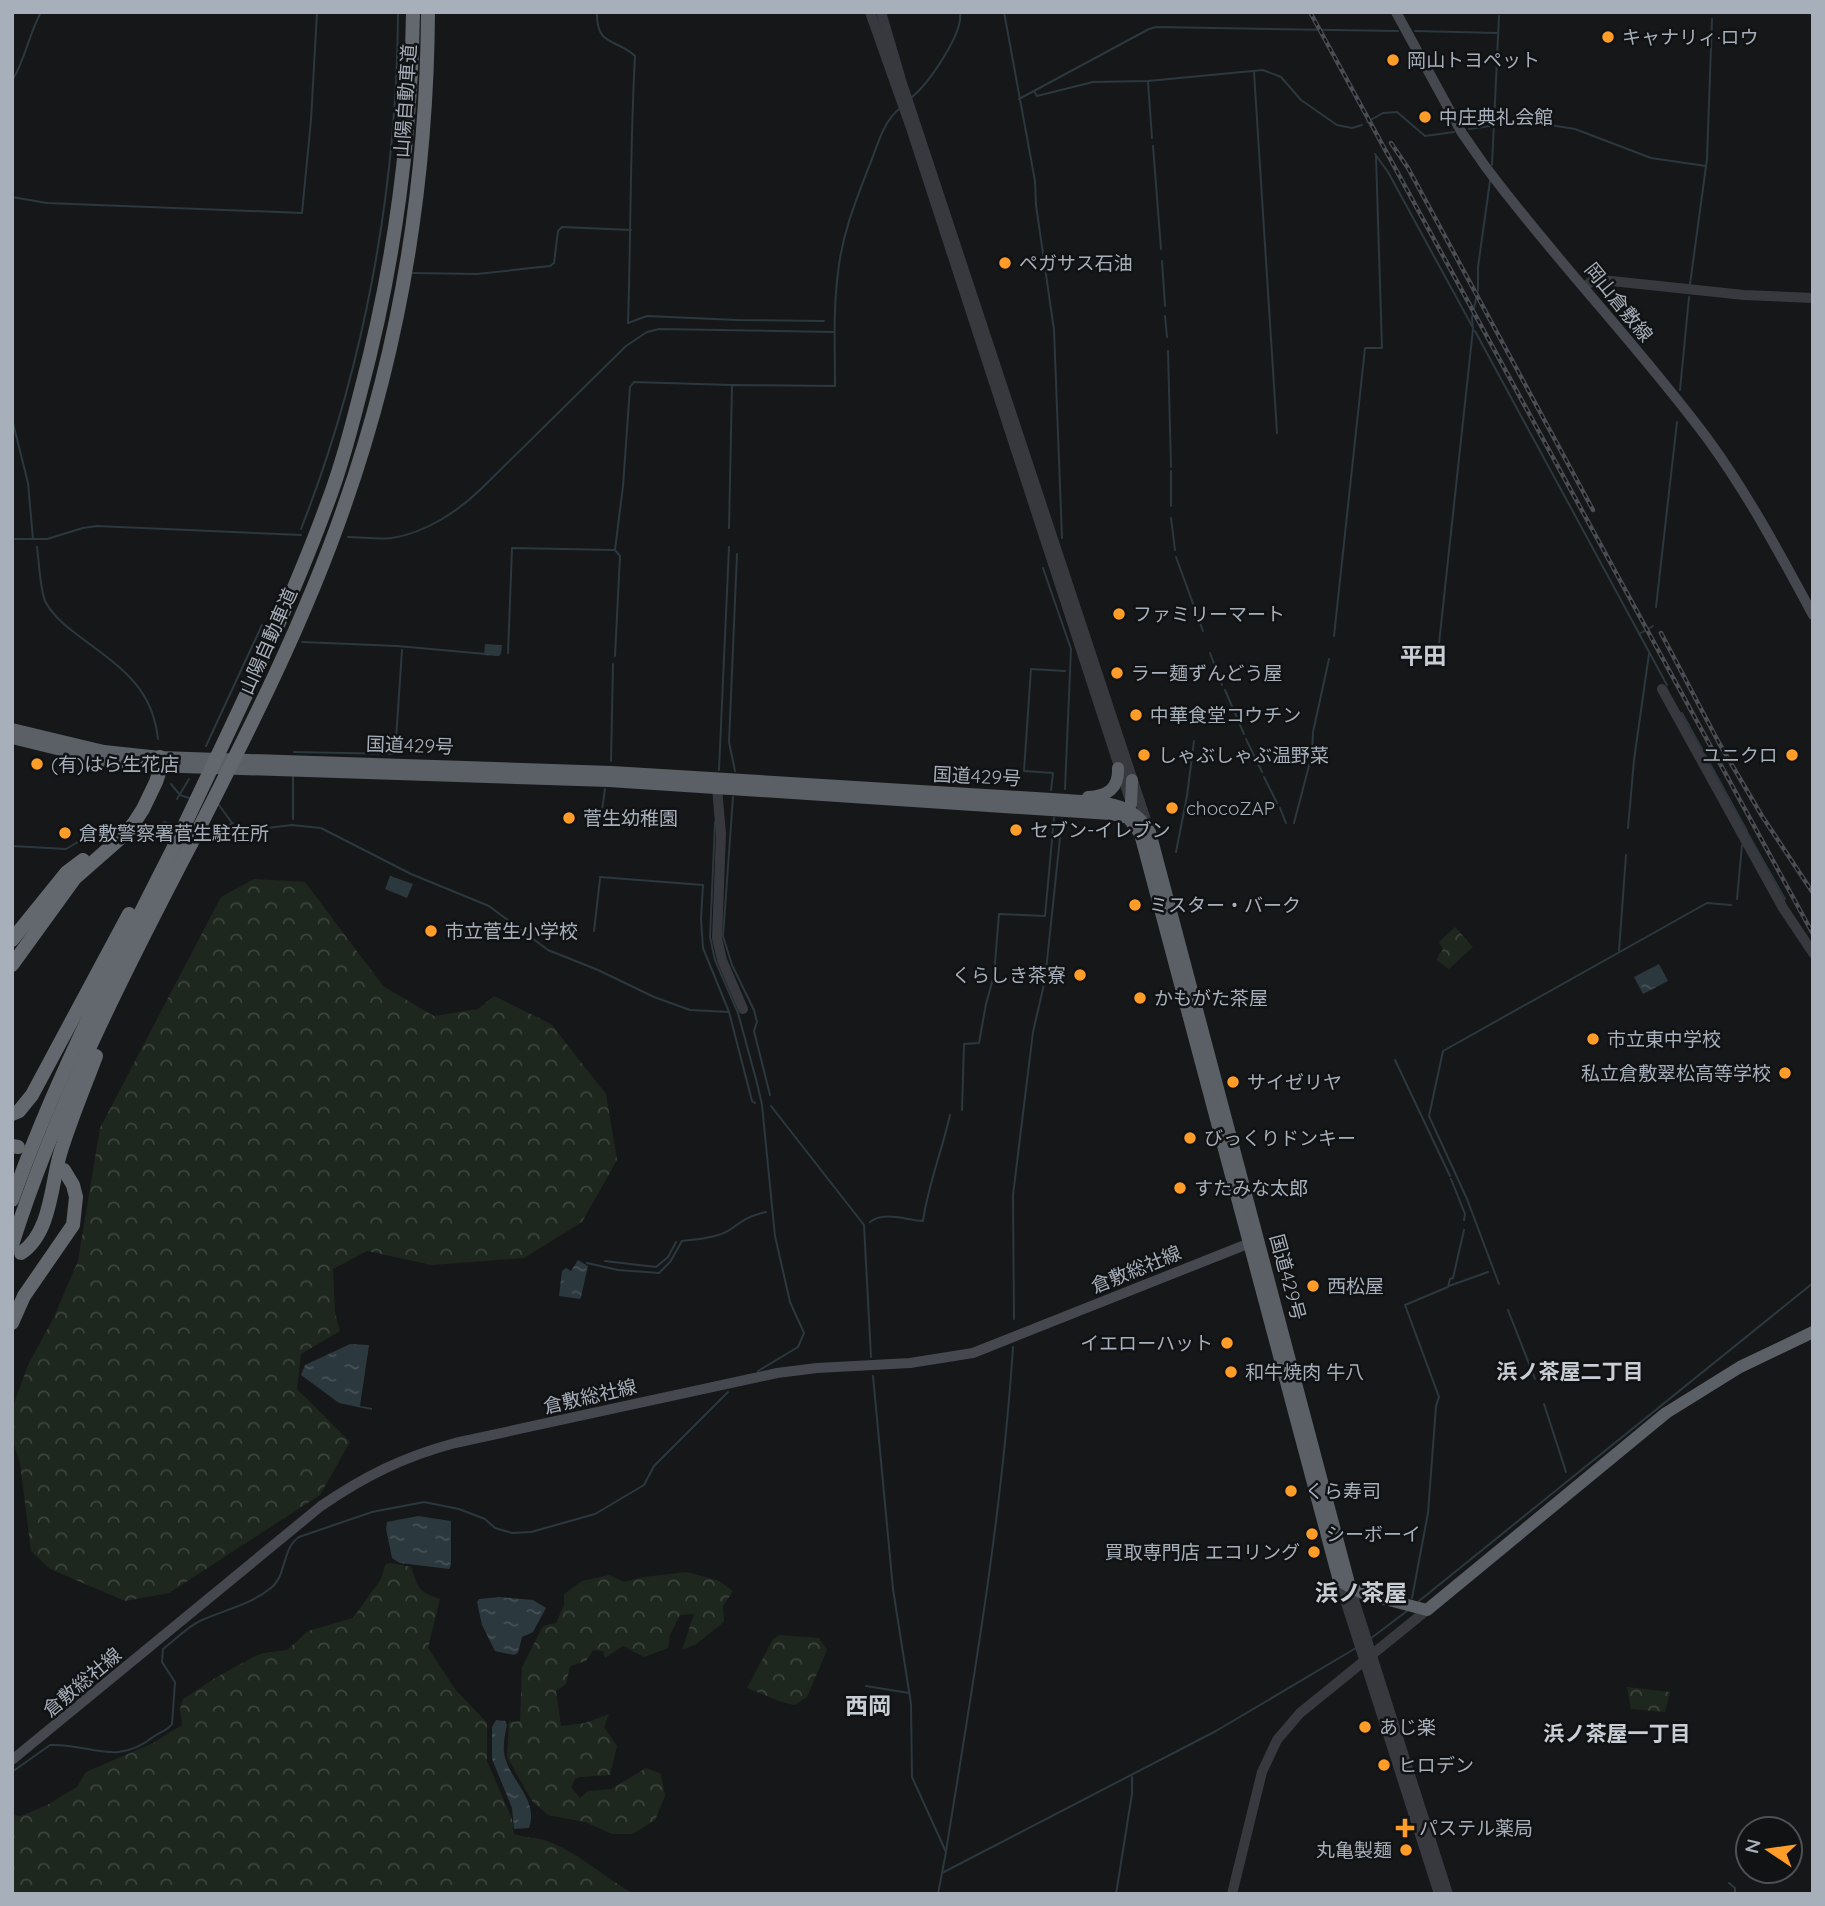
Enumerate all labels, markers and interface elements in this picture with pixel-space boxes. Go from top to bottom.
place label: キャナリィ·ロウ [1622,25,1759,49]
marker: キャナリィ·ロウ [1600,29,1616,45]
street label: 山陽自動車道 [389,43,421,159]
place label: 岡山トヨペット [1407,48,1540,72]
marker: 岡山トヨペット [1385,52,1401,68]
place label: 中庄典礼会館 [1439,105,1553,129]
marker: 中庄典礼会館 [1417,109,1433,125]
place label: ペガサス石油 [1019,251,1133,275]
marker: ペガサス石油 [997,255,1013,271]
street label: 岡山倉敷線 [1580,258,1658,346]
street label: 山陽自動車道 [234,584,302,698]
place label: ファミリーマート [1133,602,1285,626]
marker: ファミリーマート [1111,606,1127,622]
district label: 平田 [1400,641,1446,670]
place label: ラー麺ずんどう屋 [1131,661,1282,685]
marker: ラー麺ずんどう屋 [1109,665,1125,681]
place label: 中華食堂コウチン [1150,703,1301,727]
marker: 中華食堂コウチン [1128,707,1144,723]
street label: 国道429号 [366,731,454,759]
place label: しゃぶしゃぶ温野菜 [1158,743,1329,767]
place label: ユニクロ [1702,743,1778,767]
marker: しゃぶしゃぶ温野菜 [1136,747,1152,763]
marker: ユニクロ [1784,747,1800,763]
place label: (有)はら生花店 [51,752,179,776]
marker: (有)はら生花店 [29,756,45,772]
street label: 国道429号 [932,762,1022,790]
place label: chocoZAP [1186,796,1275,820]
marker: chocoZAP [1164,800,1180,816]
place label: 菅生幼稚園 [583,806,678,830]
marker: 菅生幼稚園 [561,810,577,826]
place label: セブン-イレブン [1030,818,1170,842]
place label: 倉敷警察署菅生駐在所 [79,821,269,845]
marker: セブン-イレブン [1008,822,1024,838]
marker: 倉敷警察署菅生駐在所 [57,825,73,841]
place label: ミスター・バーク [1149,893,1301,917]
marker: ミスター・バーク [1127,897,1143,913]
place label: 市立菅生小学校 [445,919,578,943]
marker: 市立菅生小学校 [423,923,439,939]
place label: くらしき茶寮 [952,963,1066,987]
marker: くらしき茶寮 [1072,967,1088,983]
place label: かもがた茶屋 [1154,986,1268,1010]
marker: かもがた茶屋 [1132,990,1148,1006]
place label: 市立東中学校 [1607,1027,1721,1051]
marker: 市立東中学校 [1585,1031,1601,1047]
place label: 私立倉敷翠松高等学校 [1581,1061,1771,1085]
marker: 私立倉敷翠松高等学校 [1777,1065,1793,1081]
place label: サイゼリヤ [1247,1070,1342,1094]
marker: サイゼリヤ [1225,1074,1241,1090]
place label: びっくりドンキー [1204,1126,1356,1150]
marker: びっくりドンキー [1182,1130,1198,1146]
place label: すたみな太郎 [1194,1176,1308,1200]
marker: すたみな太郎 [1172,1180,1188,1196]
street label: 国道429号 [1265,1231,1311,1323]
street label: 倉敷総社線 [1087,1240,1185,1298]
place label: 西松屋 [1327,1274,1384,1298]
marker: 西松屋 [1305,1278,1321,1294]
place label: イエローハット [1081,1331,1213,1355]
marker: イエローハット [1219,1335,1235,1351]
district label: 浜ノ茶屋二丁目 [1497,1358,1644,1384]
place label: 和牛焼肉 牛八 [1245,1360,1364,1384]
marker: 和牛焼肉 牛八 [1223,1364,1239,1380]
street label: 倉敷総社線 [541,1374,639,1418]
place label: くら寿司 [1305,1479,1381,1503]
marker: くら寿司 [1283,1483,1299,1499]
place label: シーボーイ [1326,1522,1421,1546]
marker: シーボーイ [1304,1526,1320,1542]
place label: 買取専門店 エコリング [1105,1540,1300,1564]
marker: 買取専門店 エコリング [1306,1544,1322,1560]
district label: 浜ノ茶屋 [1315,1578,1407,1607]
street label: 倉敷総社線 [38,1642,126,1722]
district label: 西岡 [845,1691,891,1720]
place label: あじ楽 [1379,1715,1436,1739]
marker: あじ楽 [1357,1719,1373,1735]
district label: 浜ノ茶屋一丁目 [1544,1720,1691,1746]
place label: ヒロデン [1398,1753,1474,1777]
marker: ヒロデン [1376,1757,1392,1773]
north arrow [1734,1815,1804,1885]
place label: パステル薬局 [1419,1816,1533,1840]
marker: パステル薬局 [1397,1820,1413,1836]
text: N [1739,1837,1766,1856]
place label: 丸亀製麺 [1316,1838,1392,1862]
marker: 丸亀製麺 [1398,1842,1414,1858]

